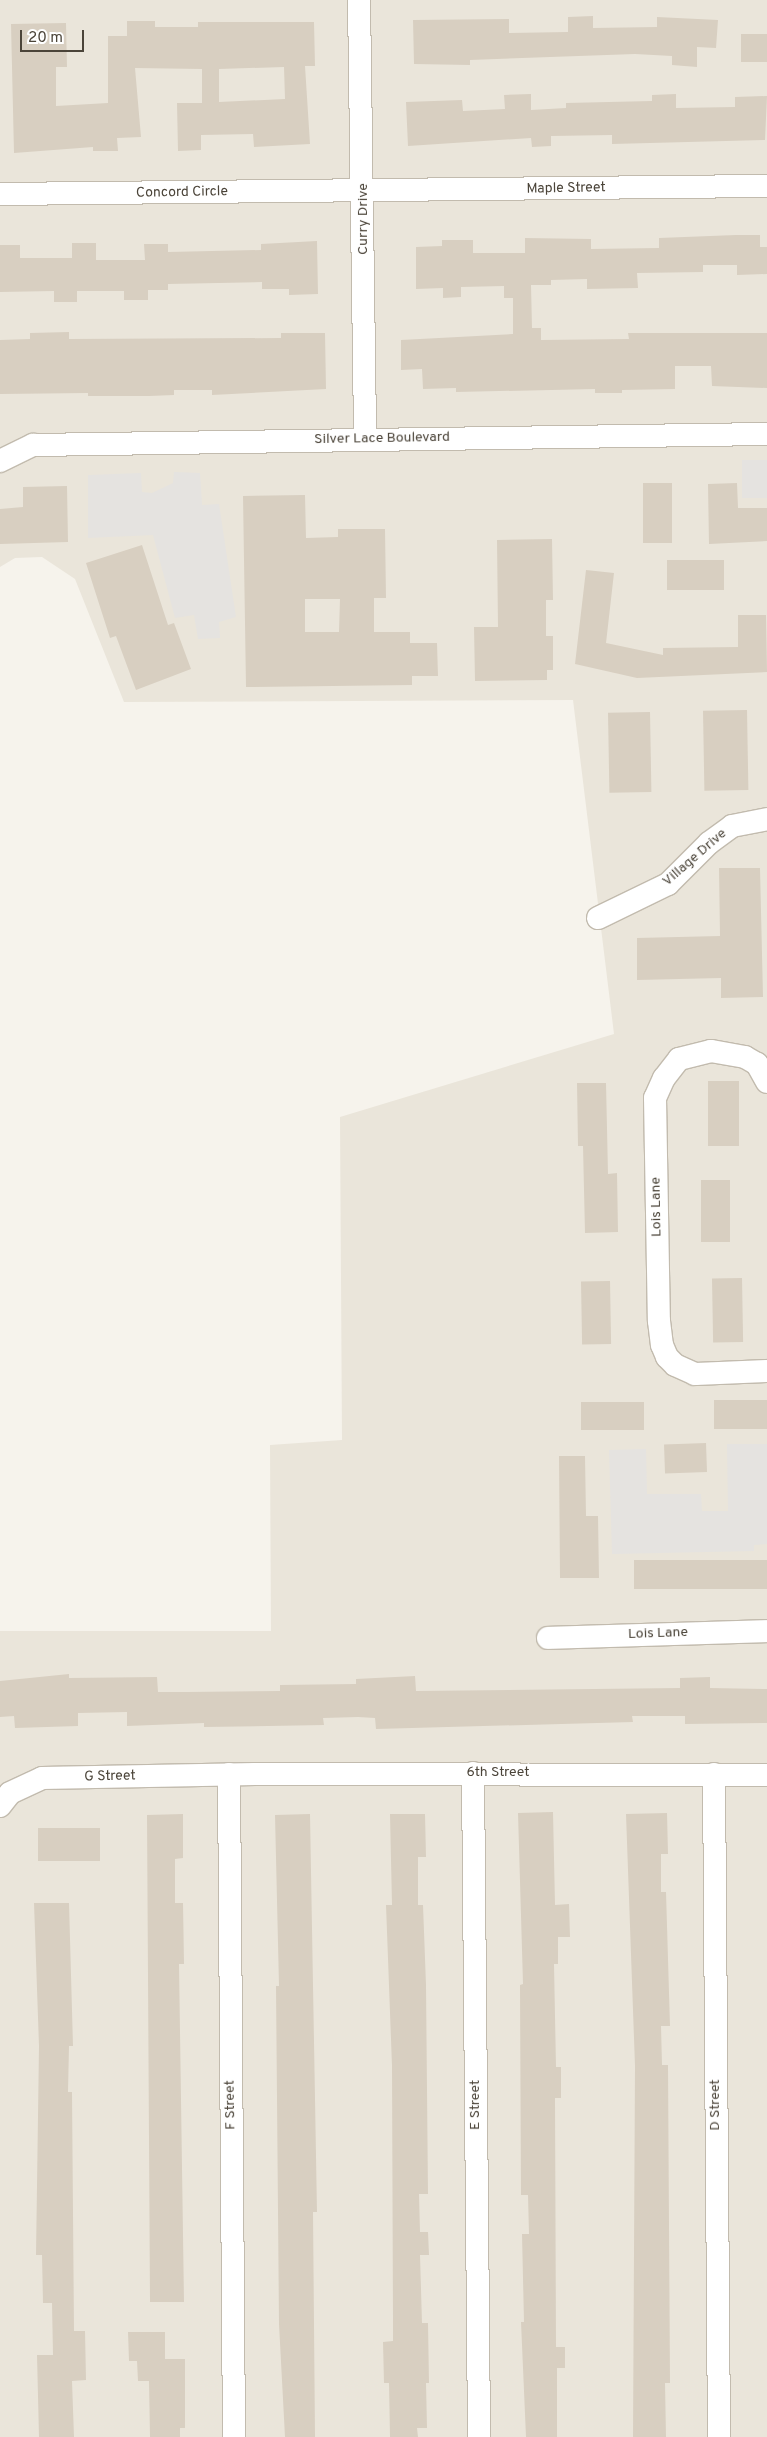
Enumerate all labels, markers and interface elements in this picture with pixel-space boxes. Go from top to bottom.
scale bar [22,20,86,52]
text: 20 m [28,29,63,48]
street label: Maple Street [526,180,606,198]
street label: Curry Drive [356,183,372,255]
street label: Concord Circle [136,184,228,202]
street label: Silver Lace Boulevard [314,429,450,449]
street label: Village Drive [660,826,730,890]
street label: Lois Lane [648,1177,666,1237]
street label: Lois Lane [628,1625,688,1643]
street label: 6th Street [466,1765,530,1781]
street label: G Street [84,1768,136,1786]
street label: D Street [708,2079,724,2131]
street label: F Street [222,2080,240,2130]
street label: E Street [468,2080,484,2130]

